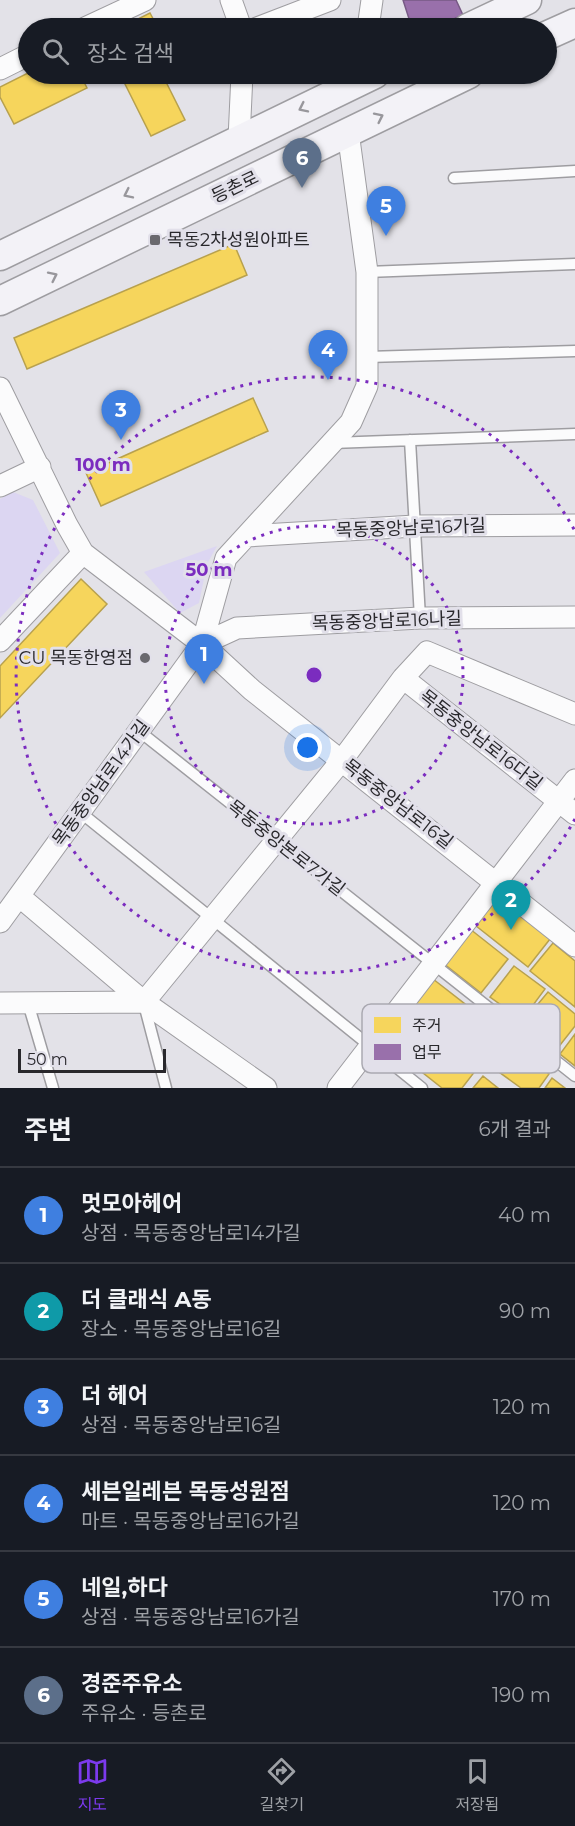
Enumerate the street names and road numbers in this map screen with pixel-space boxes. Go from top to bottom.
street label: 등촌로 [208,166,262,208]
street label: 목동중앙남로16가길 [336,514,486,542]
street label: 목동중앙남로16나길 [312,607,462,635]
street label: 목동중앙남로16다길 [415,685,547,795]
street label: 목동중앙남로14가길 [48,716,154,850]
street label: 목동중앙남로16길 [339,754,457,854]
street label: 목동중앙본로7가길 [223,795,349,901]

